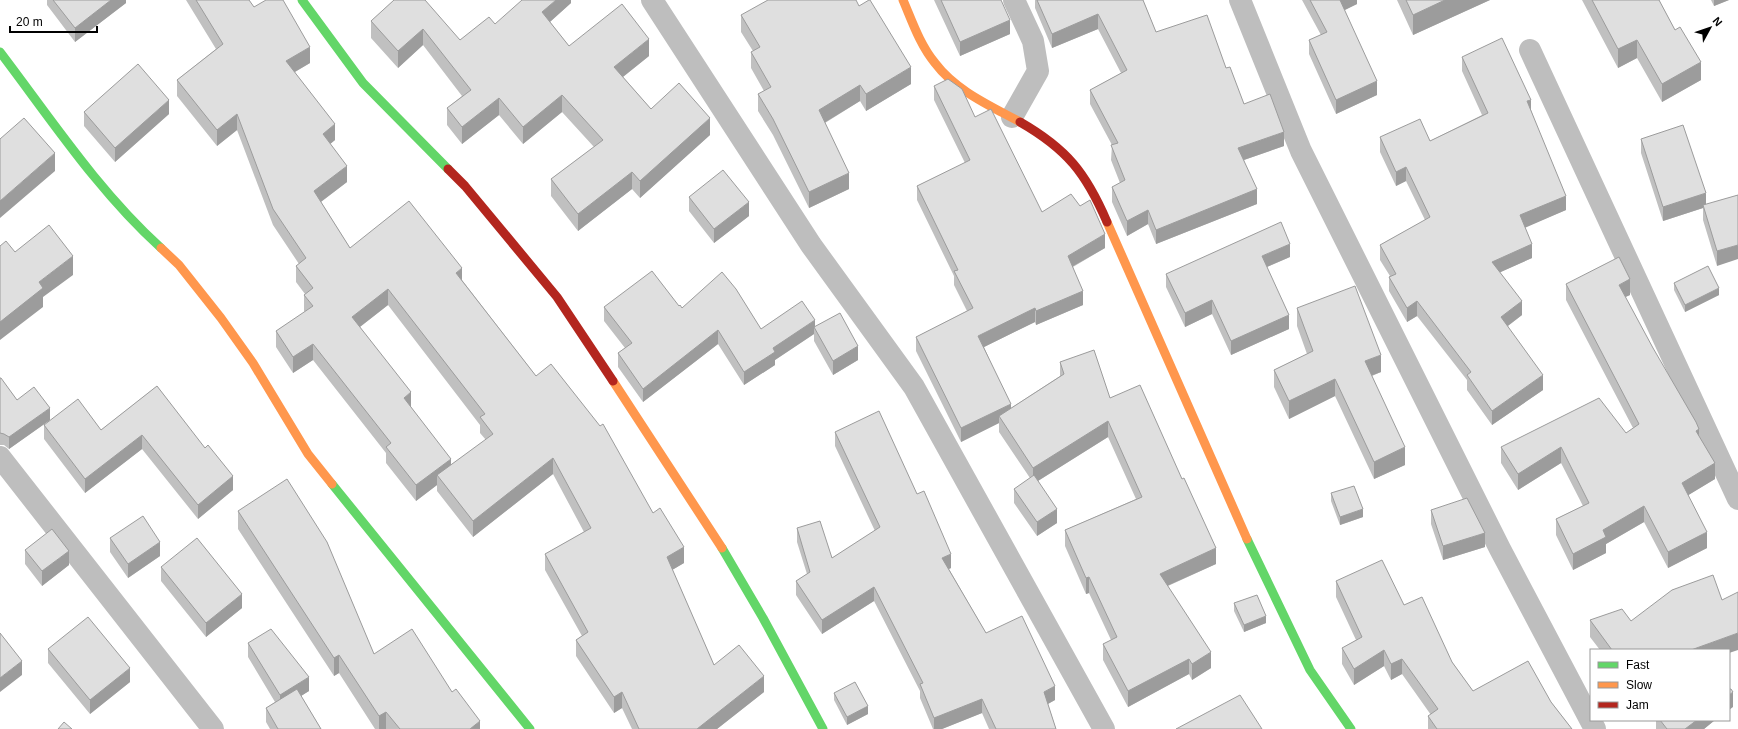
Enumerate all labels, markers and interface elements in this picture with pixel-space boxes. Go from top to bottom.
scale bar [10,8,97,34]
north arrow [1690,8,1730,48]
text: 20 m [16,15,43,29]
text: N [1711,15,1725,29]
legend [1590,649,1730,721]
text: Fast [1626,658,1650,672]
text: Slow [1626,678,1652,692]
text: Jam [1626,698,1649,712]

